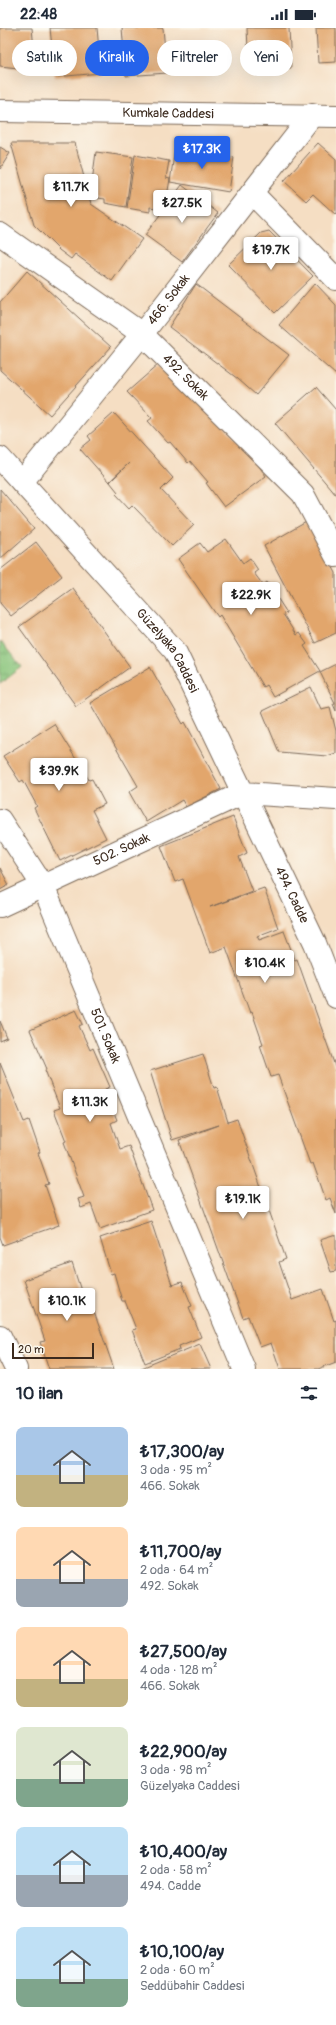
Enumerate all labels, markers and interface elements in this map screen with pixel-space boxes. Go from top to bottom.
text: 22:48 [20,5,57,24]
chip: Satılık [12,40,77,76]
chip: Kiralık [85,40,149,76]
chip: Filtreler [157,40,232,76]
chip: Yeni [240,40,293,76]
street label: Kumkale Caddesi [122,105,214,122]
pin: ₺17.3K [169,136,235,170]
text: ₺17.3K [183,141,221,157]
pin: ₺11.7K [38,174,104,208]
text: ₺11.7K [53,179,89,195]
pin: ₺27.5K [149,190,215,224]
text: ₺27.5K [162,195,202,211]
pin: ₺19.7K [238,237,304,271]
text: ₺19.7K [252,242,290,258]
street label: 466. Sokak [144,271,194,328]
street label: 492. Sokak [159,351,212,404]
pin: ₺22.9K [218,582,284,616]
text: ₺22.9K [231,587,271,603]
street label: Güzelyaka Caddesi [133,605,202,695]
pin: ₺39.9K [26,758,92,792]
text: ₺39.9K [39,763,79,779]
street label: 502. Sokak [91,829,153,869]
street label: 494. Cadde [272,864,313,926]
pin: ₺10.4K [232,950,298,984]
text: ₺10.4K [245,955,285,971]
street label: 501. Sokak [87,1006,124,1066]
pin: ₺11.3K [57,1089,123,1123]
text: ₺11.3K [72,1094,108,1110]
pin: ₺19.1K [210,1186,276,1220]
text: ₺19.1K [225,1191,261,1207]
pin: ₺10.1K [34,1288,100,1322]
text: ₺10.1K [48,1293,86,1309]
scale bar [12,1341,94,1360]
text: 20 m [18,1343,44,1356]
icon: filters [298,1382,320,1404]
text: 10 ilan [16,1383,63,1404]
text: ₺17,300/ay [140,1441,224,1462]
icon: home [48,1443,96,1491]
text: 3 oda · 95 m² [140,1462,212,1478]
text: 466. Sokak [140,1478,200,1494]
text: ₺11,700/ay [140,1541,221,1562]
icon: home [48,1543,96,1591]
text: 2 oda · 64 m² [140,1562,213,1578]
text: 492. Sokak [140,1578,199,1594]
text: ₺27,500/ay [140,1641,227,1662]
icon: home [48,1643,96,1691]
text: 4 oda · 128 m² [140,1662,217,1678]
text: 466. Sokak [140,1678,200,1694]
text: ₺22,900/ay [140,1741,227,1762]
icon: home [48,1743,96,1791]
text: 3 oda · 98 m² [140,1762,211,1778]
text: Güzelyaka Caddesi [140,1778,240,1794]
text: ₺10,400/ay [140,1841,227,1862]
icon: home [48,1843,96,1891]
text: 2 oda · 58 m² [140,1862,212,1878]
text: 494. Cadde [140,1878,201,1894]
text: ₺10,100/ay [140,1941,224,1962]
icon: home [48,1943,96,1991]
text: 2 oda · 60 m² [140,1962,215,1978]
text: Seddübahir Caddesi [140,1978,245,1994]

